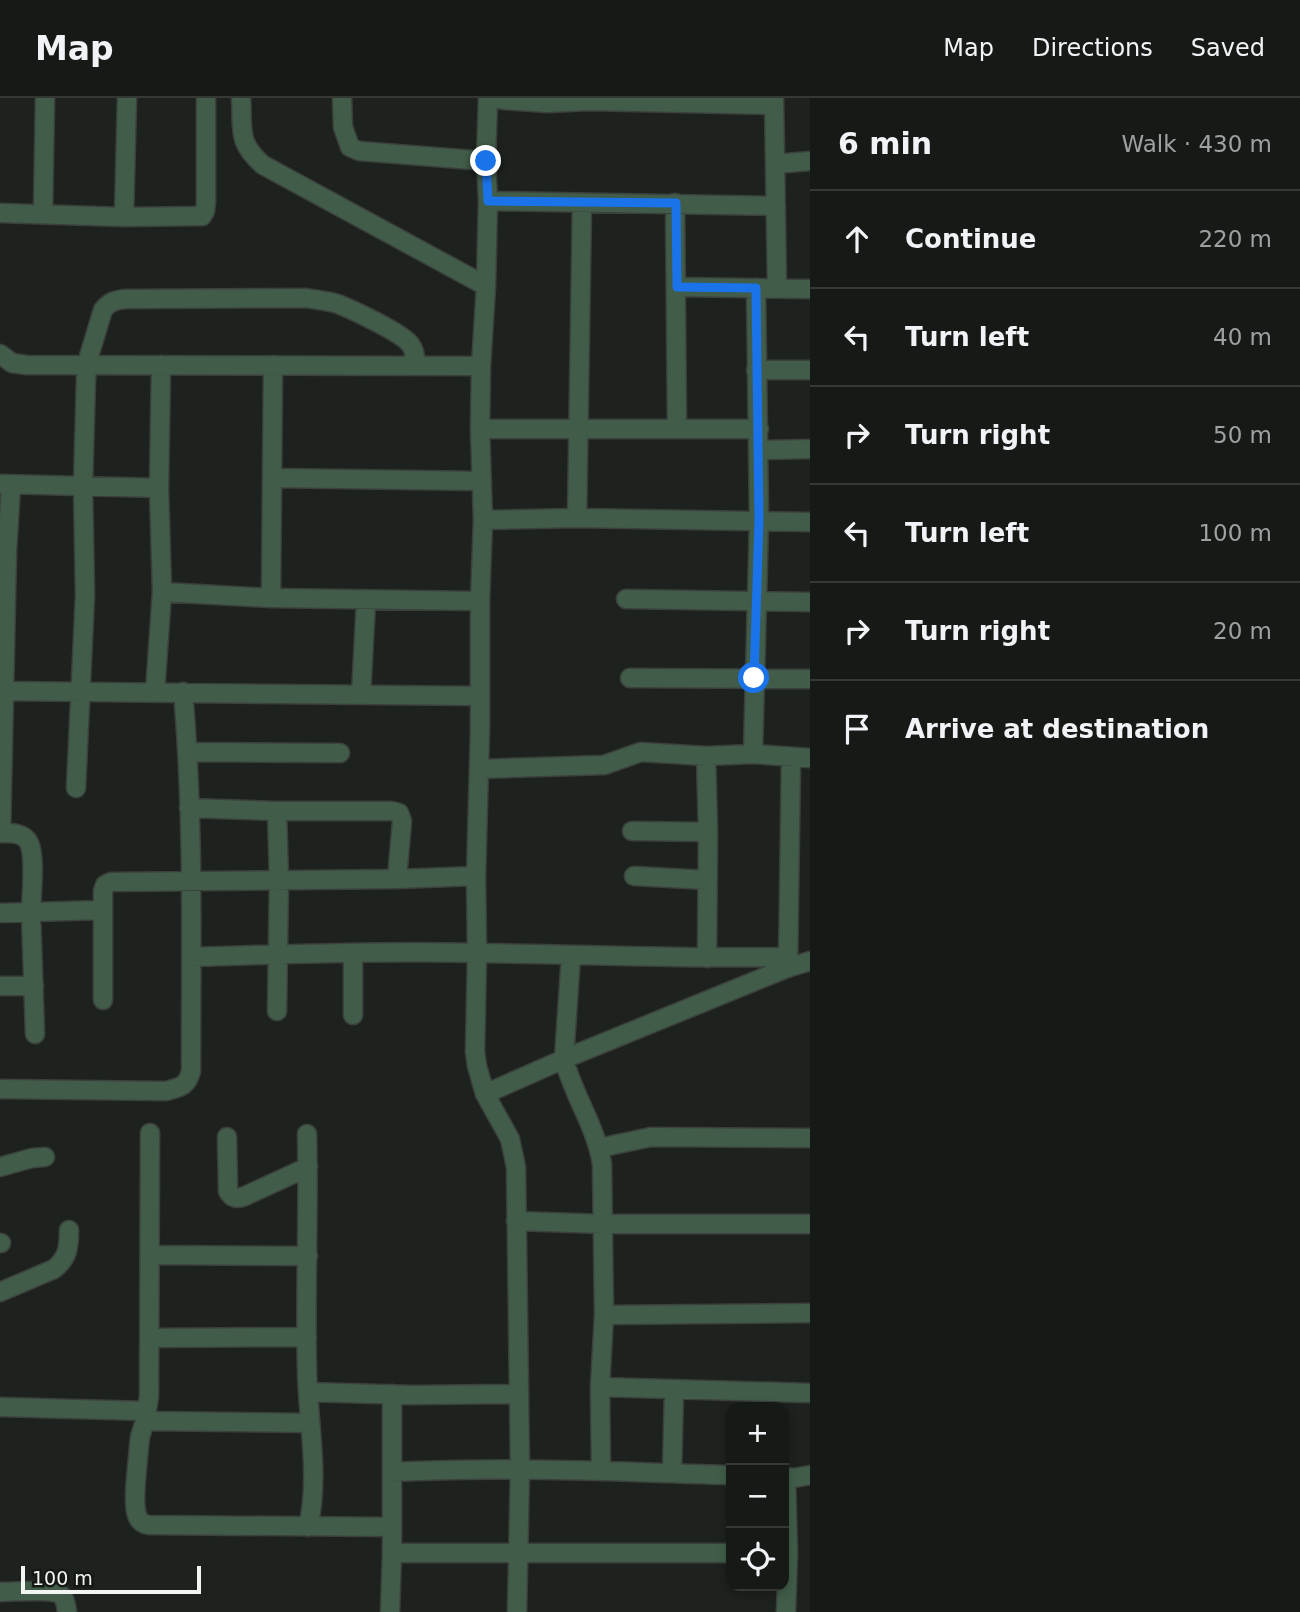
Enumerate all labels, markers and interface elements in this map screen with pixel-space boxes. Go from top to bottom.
text: Map [35,29,114,68]
text: Map [943,34,994,62]
text: Directions [1032,34,1153,62]
text: Saved [1191,34,1265,62]
text: 6 min [838,126,932,161]
text: Walk · 430 m [1121,131,1272,157]
route end [470,145,501,176]
icon: ahead [838,220,876,258]
text: Continue [905,224,1036,254]
text: 220 m [1198,226,1272,252]
icon: left [838,318,876,356]
text: Turn left [905,322,1029,352]
text: 40 m [1213,324,1272,350]
icon: right [838,416,876,454]
text: Turn right [905,420,1050,450]
text: 50 m [1213,422,1272,448]
icon: left [838,514,876,552]
text: Turn left [905,518,1029,548]
text: 100 m [1198,520,1272,546]
icon: right [838,612,876,650]
text: Turn right [905,616,1050,646]
text: 20 m [1213,618,1272,644]
route start [738,662,769,693]
icon: arrive [838,710,876,748]
text: Arrive at destination [905,714,1209,744]
map controls [726,1402,789,1591]
button: + [726,1402,789,1465]
button: − [726,1465,789,1528]
button: locate [726,1528,789,1591]
scale bar [21,1563,201,1595]
text: 100 m [32,1567,93,1589]

